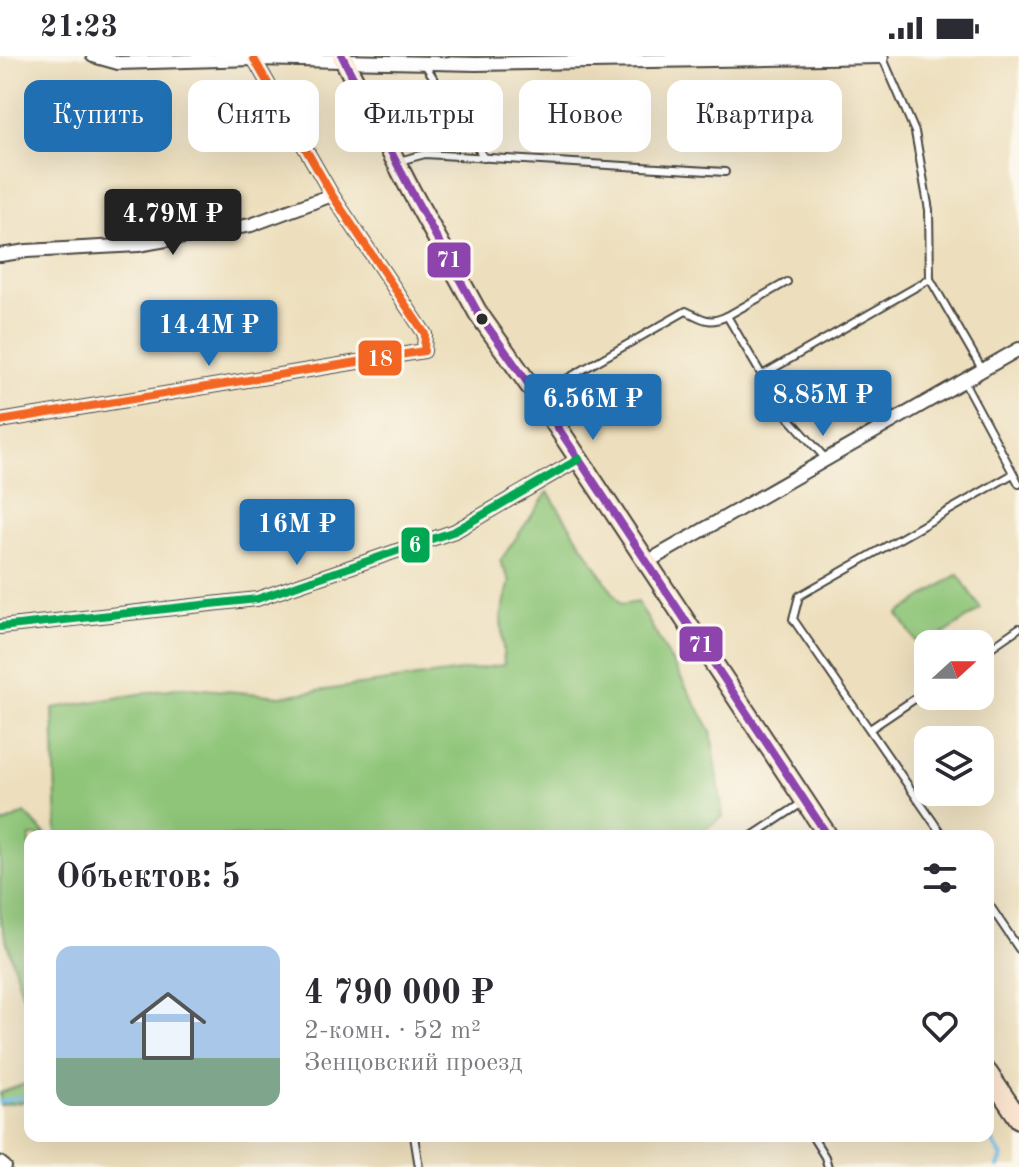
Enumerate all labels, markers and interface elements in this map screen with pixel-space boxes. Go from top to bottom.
text: 21:23 [40,13,118,43]
chip: Купить [24,80,172,152]
chip: Снять [188,80,319,152]
chip: Фильтры [335,80,503,152]
chip: Новое [519,80,651,152]
chip: Квартира [667,80,842,152]
pin: 4.79M ₽ [99,189,247,257]
text: 4.79M ₽ [122,202,224,228]
line badge: 71 [426,241,472,279]
text: 71 [436,250,462,272]
pin: 14.4M ₽ [135,300,283,368]
unlabelled marker [474,311,490,327]
text: 14.4M ₽ [158,313,260,339]
line badge: 18 [357,339,403,377]
text: 18 [367,349,393,371]
pin: 8.85M ₽ [749,370,897,438]
pin: 6.56M ₽ [519,374,667,442]
text: 8.85M ₽ [772,383,874,409]
text: 6.56M ₽ [542,387,644,413]
pin: 16M ₽ [241,499,353,567]
text: 16M ₽ [258,512,336,538]
line badge: 6 [400,526,431,564]
text: 6 [409,535,421,557]
line badge: 71 [678,625,724,663]
north arrow [914,630,994,710]
map controls [914,630,994,806]
text: 71 [688,635,714,657]
button: layers [914,726,994,806]
icon: filters [918,856,962,900]
text: Объектов: 5 [56,861,241,895]
text: 4 790 000 ₽ [304,977,494,1011]
icon: home [120,978,216,1074]
icon: heart [918,1004,962,1048]
text: 2-комн. · 52 m² [304,1018,481,1044]
text: Зенцовский проезд [304,1050,522,1076]

